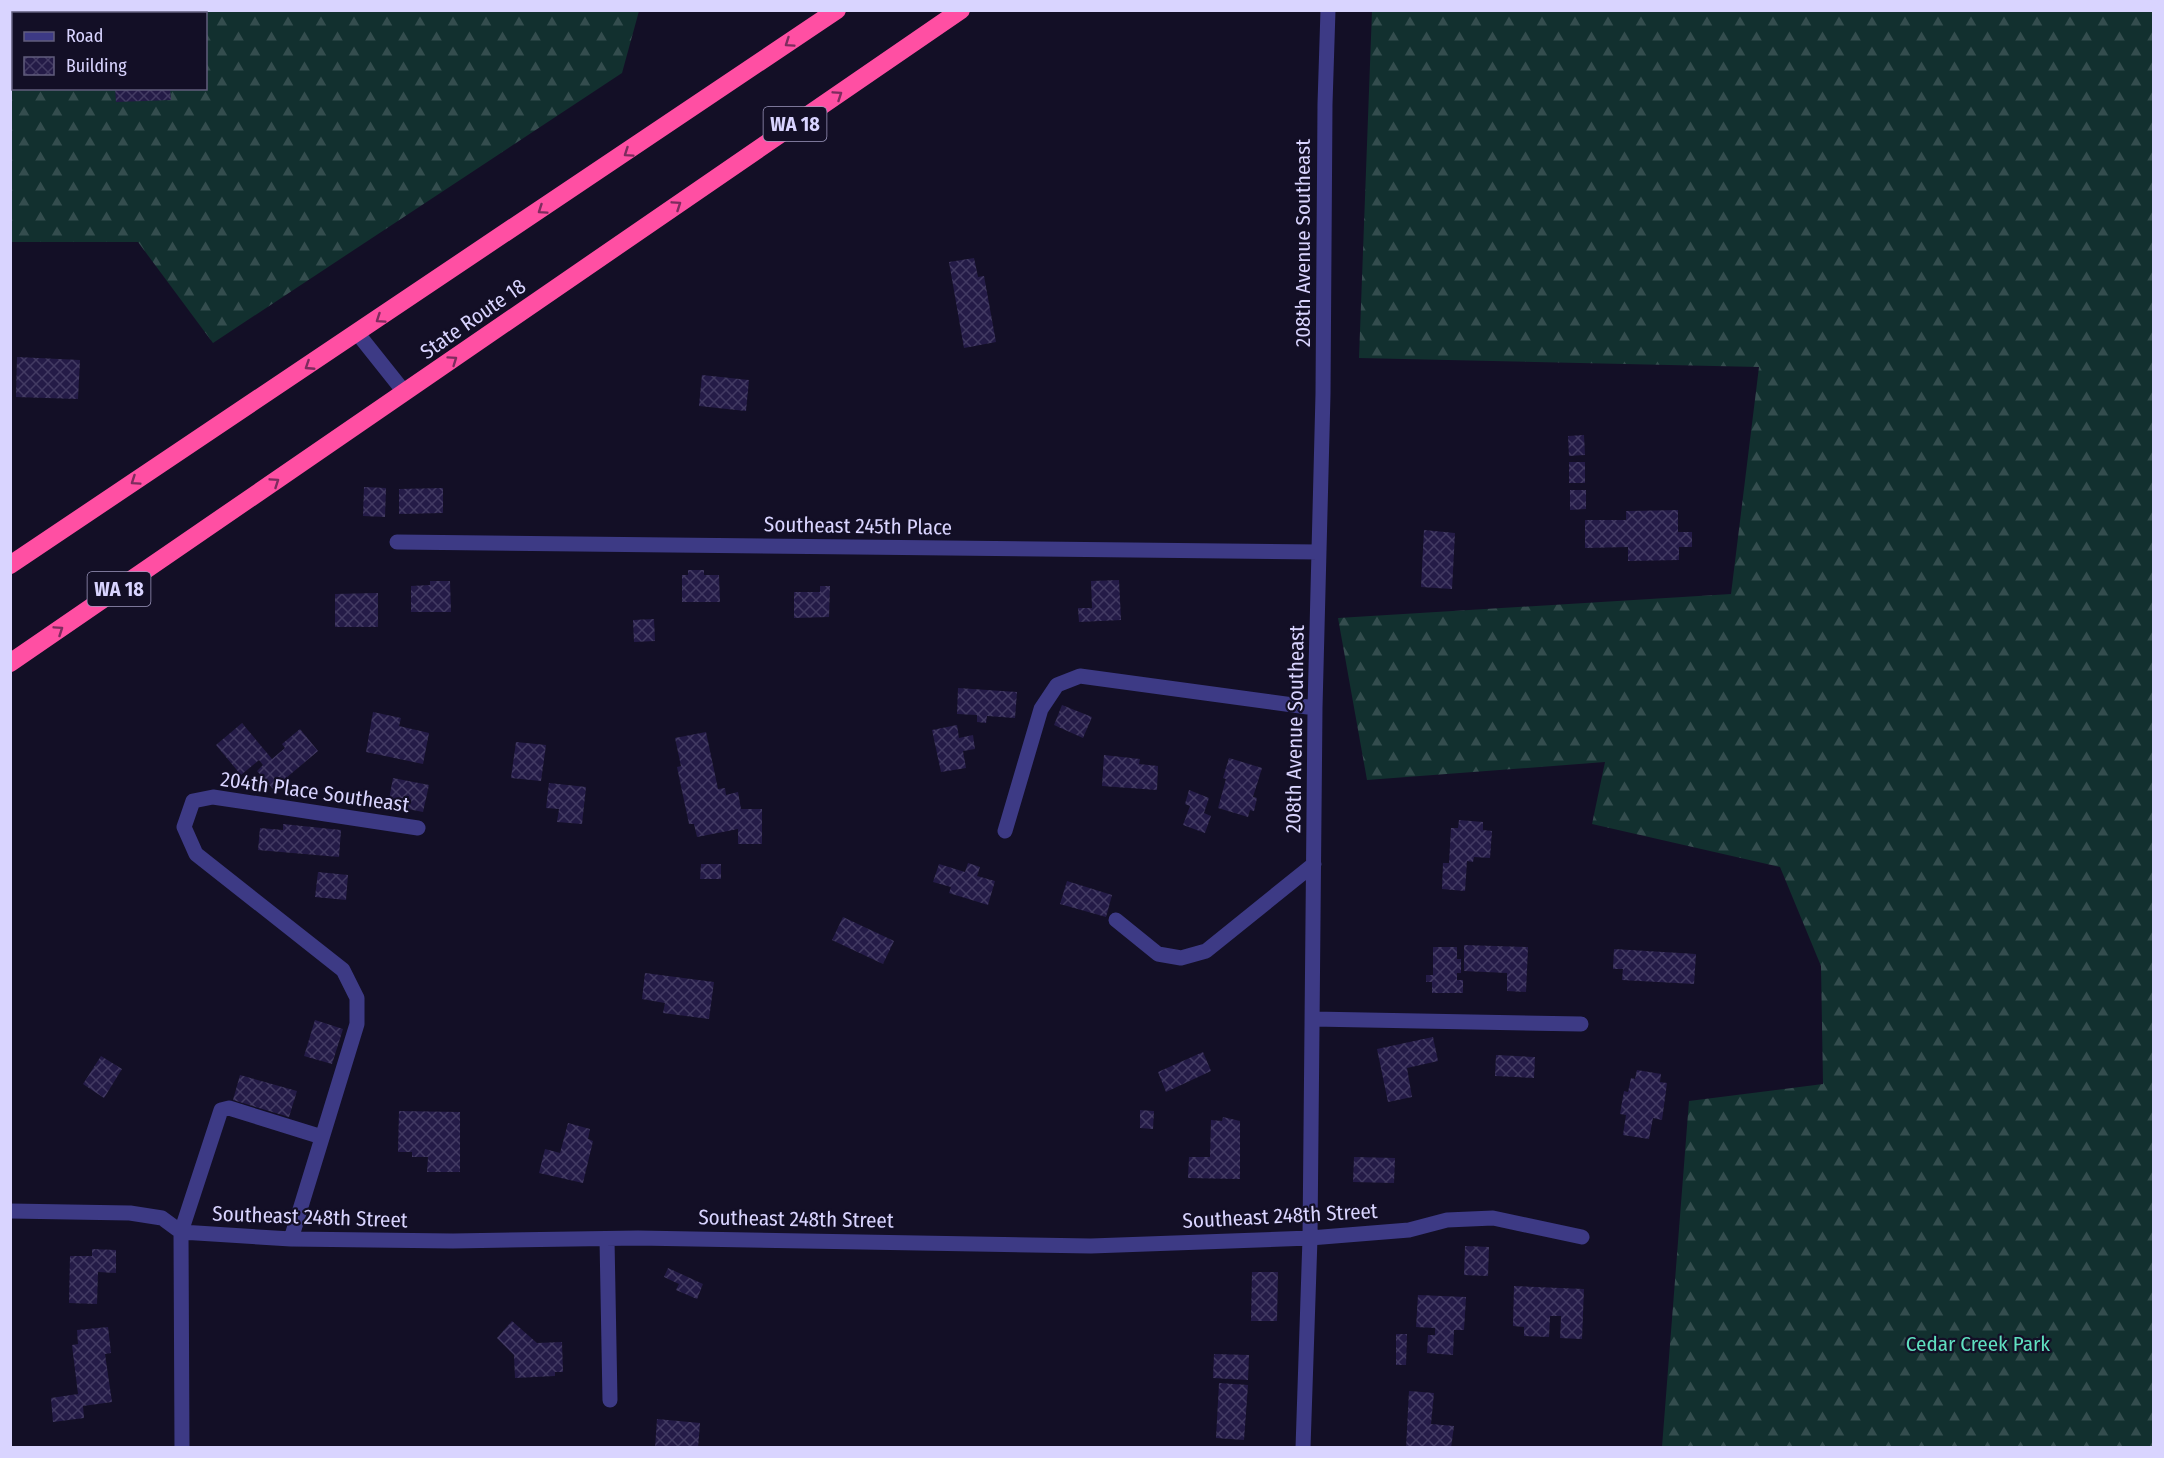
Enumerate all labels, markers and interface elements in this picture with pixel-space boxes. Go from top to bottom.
legend [12,12,207,90]
text: Road [66,25,103,47]
one-way arrow [785,36,796,47]
text: Building [66,55,127,77]
one-way arrow [831,91,842,102]
road number: WA 18 [764,107,826,141]
street label: 208th Avenue Southeast [1290,139,1316,347]
one-way arrow [623,146,634,157]
one-way arrow [671,201,682,212]
one-way arrow [538,203,549,214]
street label: State Route 18 [415,273,531,365]
one-way arrow [376,312,387,323]
one-way arrow [447,356,458,367]
one-way arrow [305,359,316,370]
one-way arrow [131,474,142,485]
one-way arrow [269,478,280,489]
street label: Southeast 245th Place [764,511,952,541]
road number: WA 18 [88,572,150,606]
street label: 208th Avenue Southeast [1280,625,1310,833]
one-way arrow [52,626,63,637]
street label: 204th Place Southeast [219,766,411,818]
street label: Southeast 248th Street [1182,1198,1378,1234]
street label: Southeast 248th Street [212,1201,408,1233]
street label: Southeast 248th Street [698,1204,894,1234]
park label: Cedar Creek Park [1906,1331,2050,1357]

